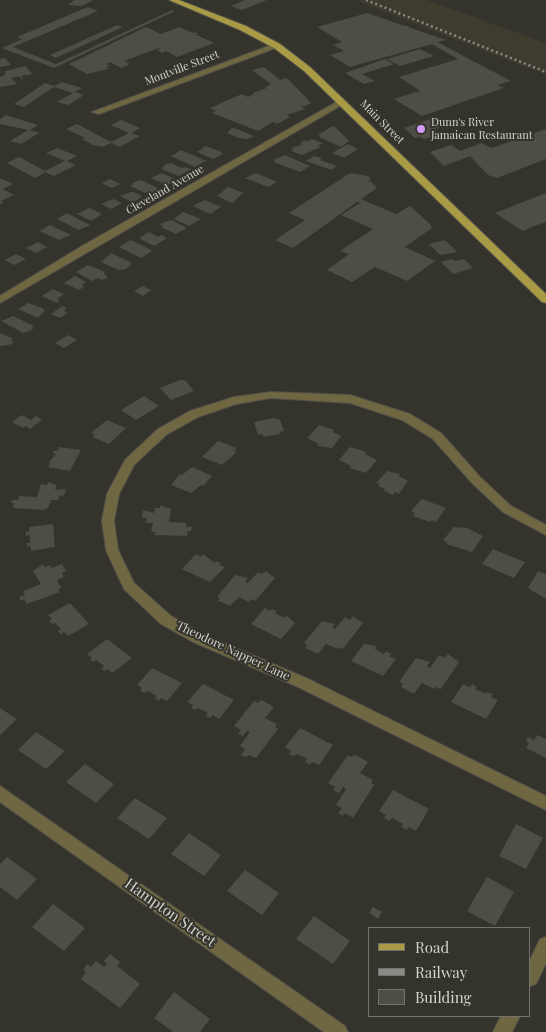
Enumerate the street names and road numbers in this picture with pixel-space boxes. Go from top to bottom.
street label: Montville Street [143,48,221,88]
street label: Main Street [357,97,407,147]
street label: Cleveland Avenue [124,162,206,218]
street label: Theodore Napper Lane [174,618,292,684]
street label: Hampton Street [121,875,219,951]

